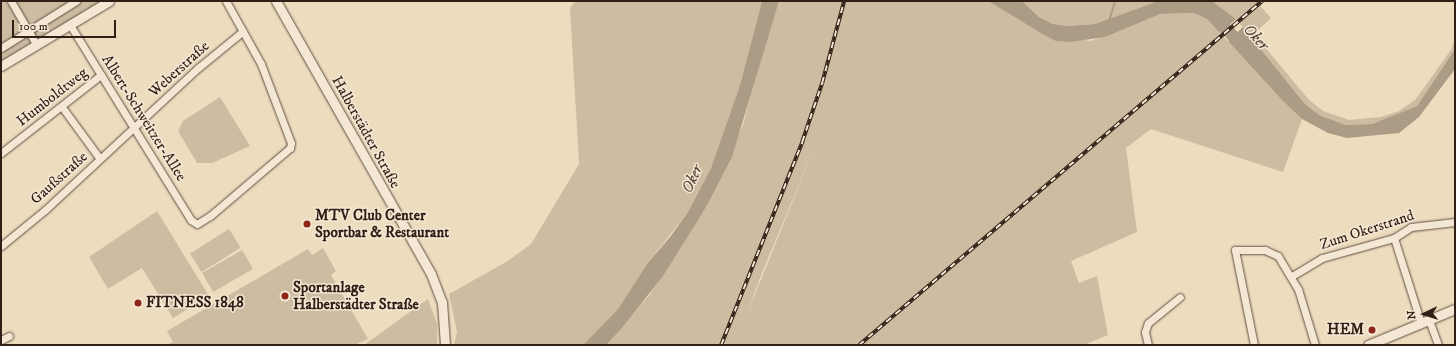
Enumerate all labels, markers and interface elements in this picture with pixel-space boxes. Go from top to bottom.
scale bar [14,12,118,38]
text: 100 m [19,19,48,34]
water label: Oker [1239,20,1273,54]
street label: Weberstraße [145,37,213,101]
street label: Albert-Schweitzer-Allee [98,52,190,184]
street label: Humboldtweg [13,64,91,130]
street label: Halberstädter Straße [328,73,404,191]
street label: Gaußstraße [27,148,91,208]
water label: Oker [677,162,707,196]
place label: MTV Club Center Sportbar & Restaurant [315,206,449,241]
street label: Zum Okerstrand [1318,206,1416,254]
marker: MTV Club Center Sportbar & Restaurant [302,219,312,229]
place label: Sportanlage Halberstädter Straße [293,278,419,313]
marker: Sportanlage Halberstädter Straße [280,291,290,301]
place label: FITNESS 1848 [146,294,244,312]
north arrow [1404,294,1444,334]
marker: FITNESS 1848 [133,298,143,308]
text: N [1405,310,1419,320]
place label: HEM [1327,321,1364,339]
marker: HEM [1367,325,1377,335]

